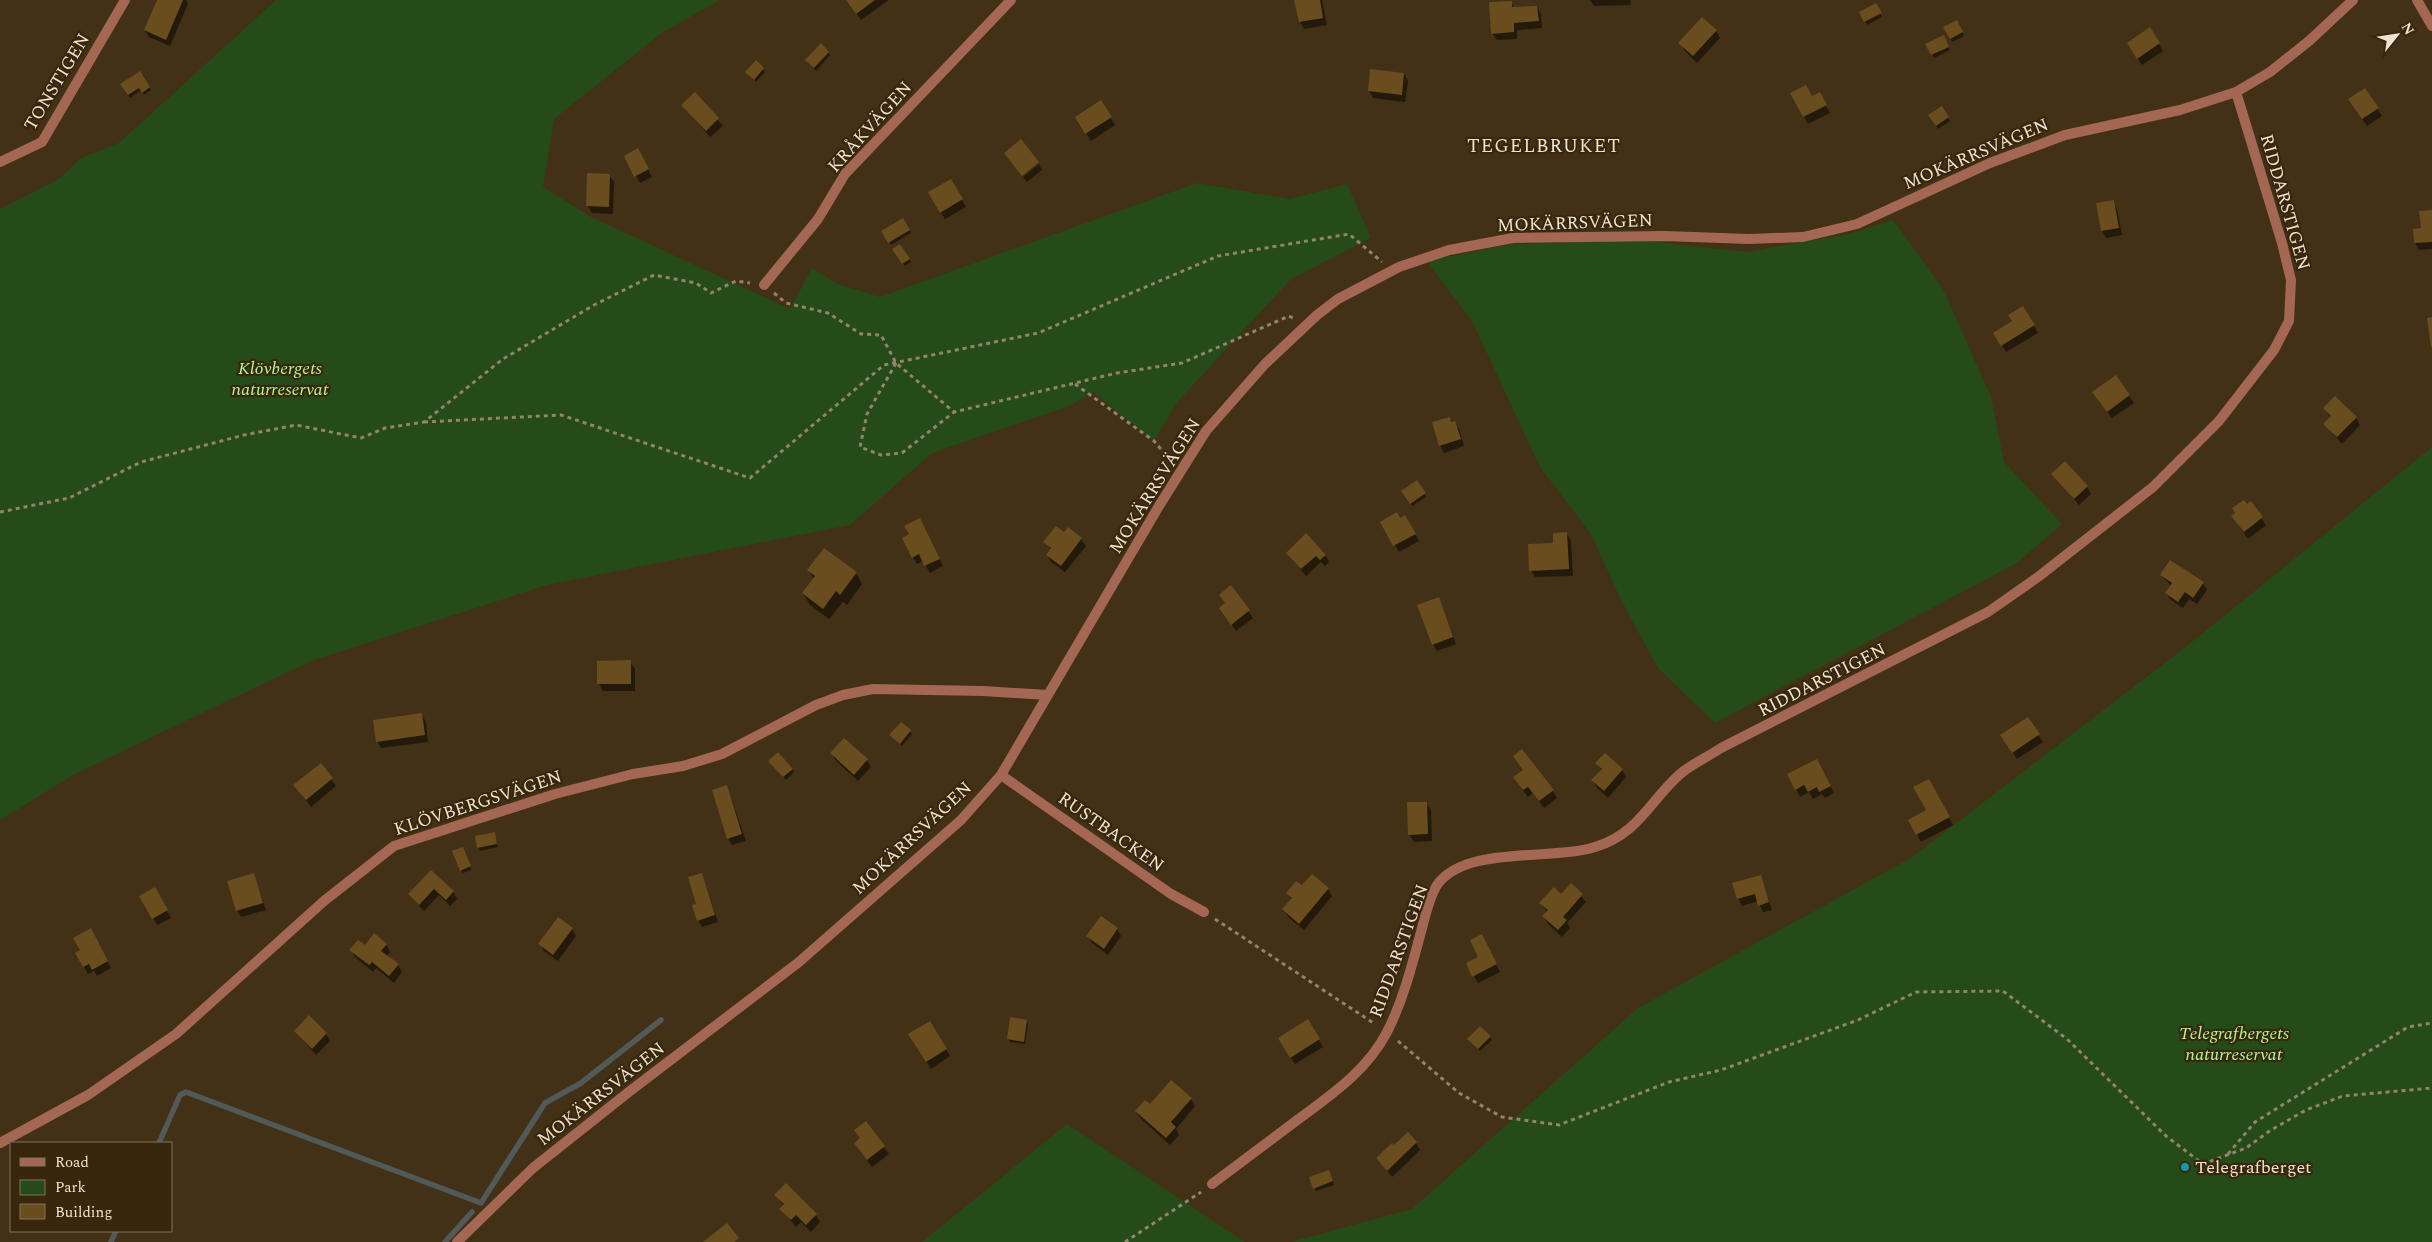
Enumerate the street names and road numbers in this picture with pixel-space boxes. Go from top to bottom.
street label: TONSTIGEN [17,28,97,136]
street label: KRÅKVÄGEN [821,75,919,179]
street label: MOKÄRRSVÄGEN [1899,111,2053,197]
street label: RIDDARSTIGEN [2253,131,2317,273]
street label: MOKÄRRSVÄGEN [1497,207,1653,239]
street label: MOKÄRRSVÄGEN [1102,413,1208,559]
street label: RIDDARSTIGEN [1753,636,1891,724]
street label: KLÖVBERGSVÄGEN [390,763,566,843]
street label: MOKÄRRSVÄGEN [846,775,978,901]
street label: RUSTBACKEN [1052,785,1170,879]
street label: RIDDARSTIGEN [1362,880,1436,1022]
street label: MOKÄRRSVÄGEN [531,1035,671,1153]

